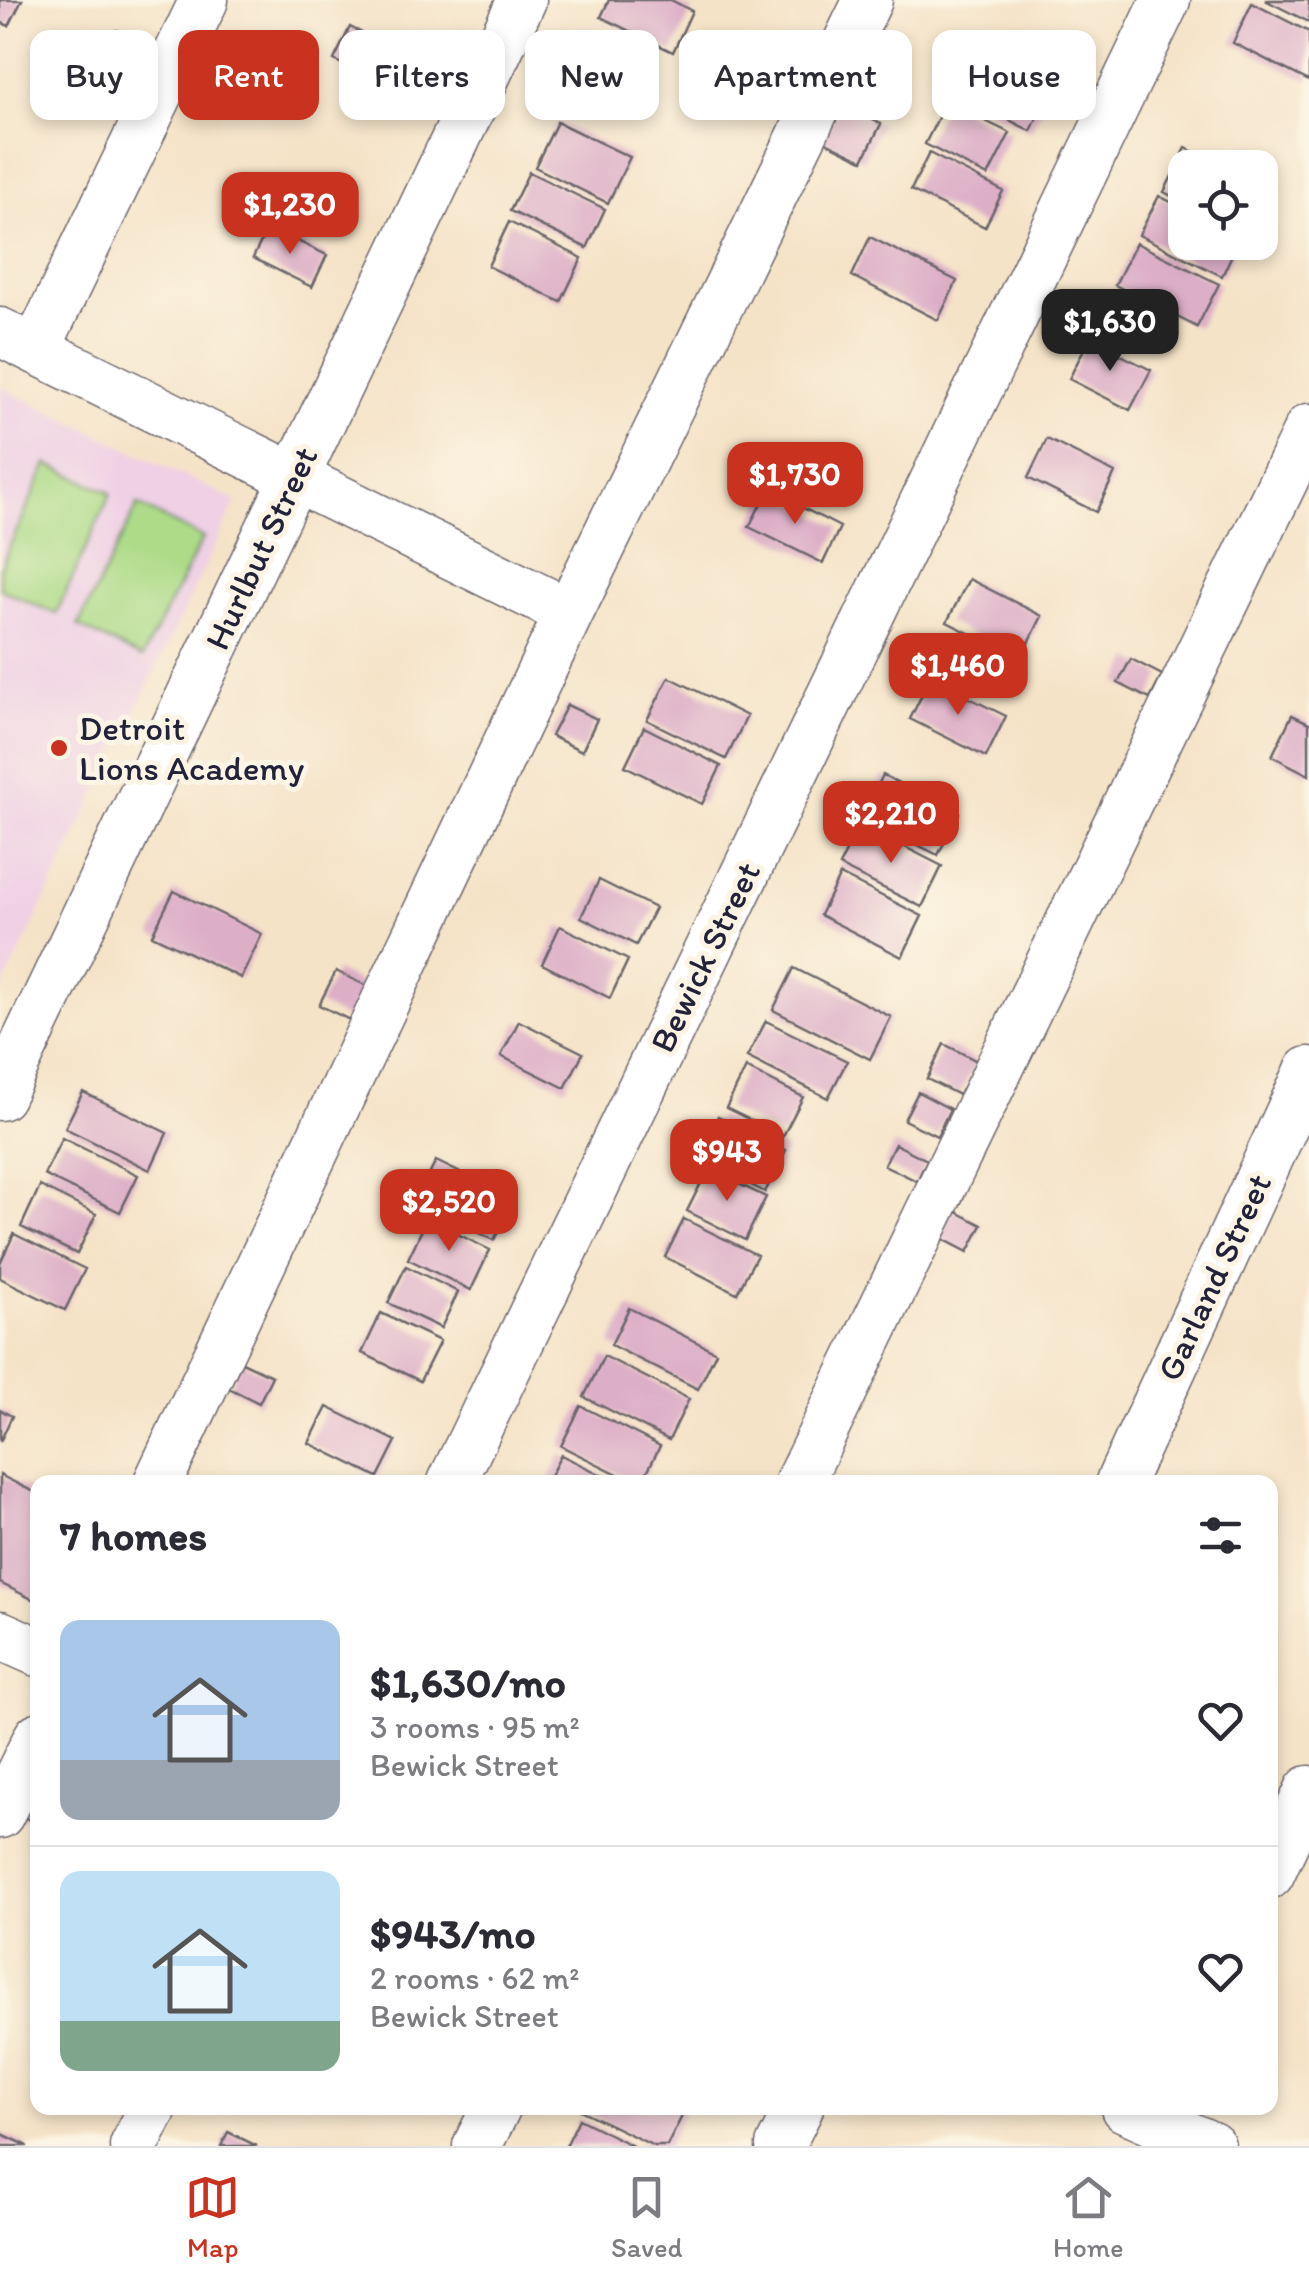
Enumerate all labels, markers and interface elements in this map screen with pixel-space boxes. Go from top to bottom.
chip: Buy [30,30,158,120]
chip: Rent [178,30,319,120]
chip: Filters [339,30,505,120]
chip: New [525,30,659,120]
chip: Apartment [679,30,912,120]
chip: House [932,30,1096,120]
map controls [1168,150,1278,260]
button: locate [1168,150,1278,260]
pin: $1,230 [209,172,371,257]
text: $1,230 [244,185,336,223]
pin: $1,630 [1029,289,1191,374]
text: $1,630 [1064,302,1156,340]
street label: Hurlbut Street [196,440,326,656]
pin: $1,730 [714,442,876,527]
text: $1,730 [749,455,841,493]
pin: $1,460 [877,633,1039,718]
text: $1,460 [911,646,1005,684]
place label: Detroit Lions Academy [79,707,305,789]
marker: Detroit Lions Academy [48,737,70,759]
pin: $2,210 [810,781,972,866]
text: $2,210 [845,794,937,832]
street label: Bewick Street [641,855,769,1059]
pin: $943 [668,1119,786,1204]
text: $943 [692,1132,762,1170]
street label: Garland Street [1148,1167,1280,1387]
pin: $2,520 [368,1169,530,1254]
text: $2,520 [402,1182,496,1220]
icon: filters [1193,1508,1248,1563]
text: 7 homes [60,1510,207,1561]
text: $1,630/mo [370,1657,566,1708]
icon: home [140,1660,260,1780]
icon: heart [1193,1693,1248,1748]
text: 3 rooms · 95 m² [370,1708,580,1746]
text: Bewick Street [370,1746,559,1784]
text: $943/mo [370,1908,536,1959]
icon: home [140,1911,260,2031]
icon: heart [1193,1944,1248,1999]
text: 2 rooms · 62 m² [370,1959,579,1997]
text: Bewick Street [370,1997,559,2035]
tab: Map [185,2170,240,2264]
tab: Saved [611,2170,682,2264]
tab: Home [1053,2170,1124,2264]

